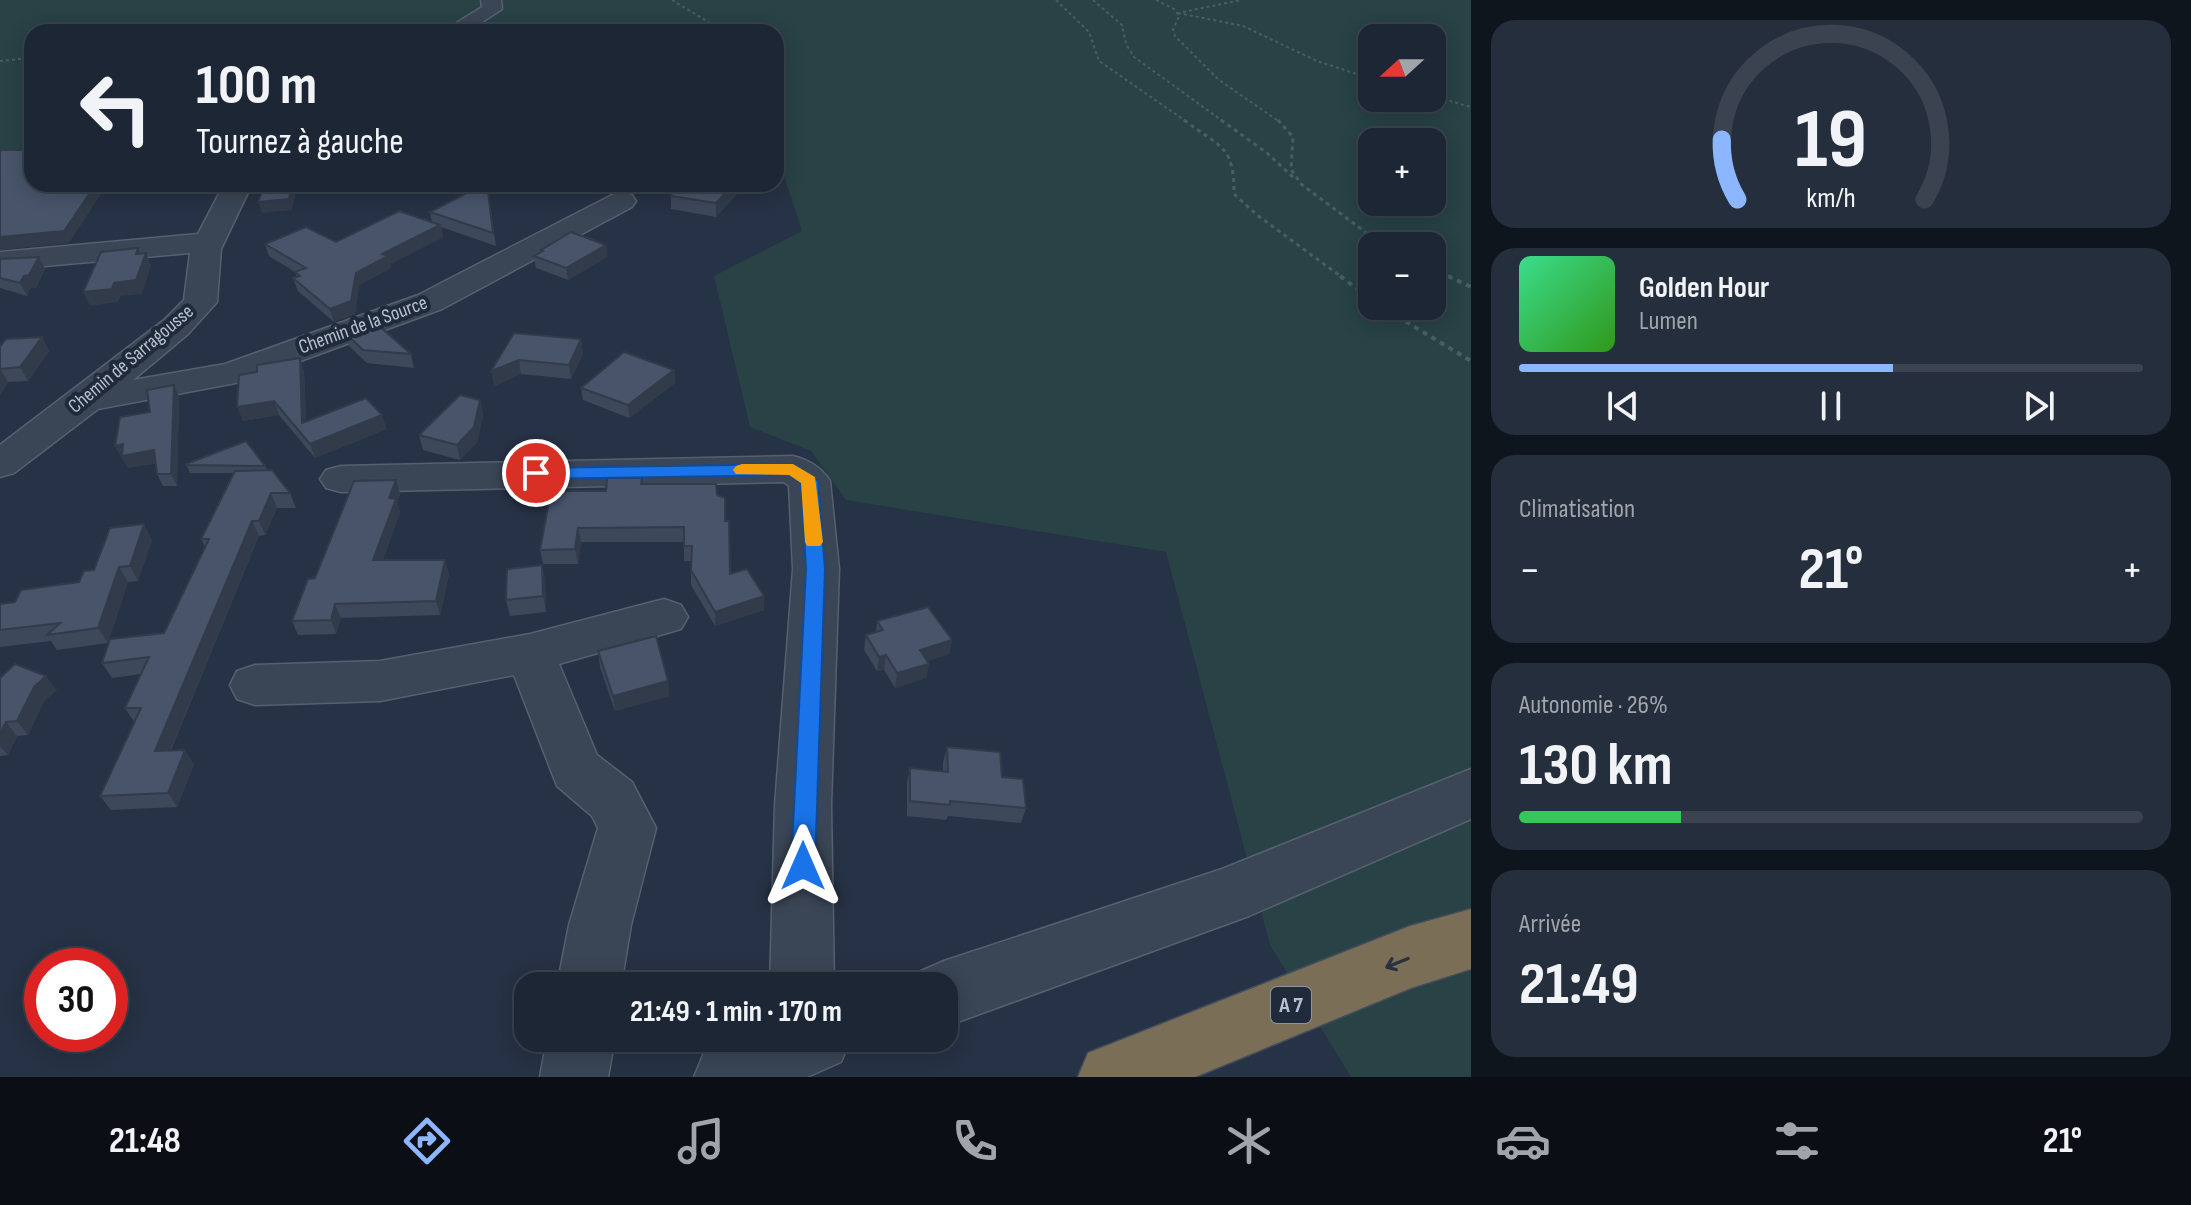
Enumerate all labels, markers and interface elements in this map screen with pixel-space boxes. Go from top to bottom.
north arrow [1358,24,1446,112]
map controls [1358,24,1446,320]
text: 100 m [196,53,317,120]
icon: left [64,56,168,160]
text: 19 [1795,91,1867,191]
text: Tournez à gauche [196,121,404,164]
button: + [1358,128,1446,216]
text: km/h [1806,181,1856,216]
button: − [1358,232,1446,320]
text: Golden Hour [1639,270,1769,306]
street label: Chemin de la Source [295,291,431,359]
street label: Chemin de Sarragousse [64,300,198,418]
text: Lumen [1639,306,1698,337]
icon: previous [1601,384,1645,428]
icon: pause [1809,384,1853,428]
icon: next [2017,384,2061,428]
pin [502,439,570,507]
icon: arrive [514,451,558,495]
text: Climatisation [1519,494,1635,525]
text: 21° [1798,534,1864,606]
text: − [1519,544,1541,597]
text: + [2121,544,2143,597]
text: Autonomie · 26% [1519,690,1668,721]
text: 130 km [1519,730,1672,802]
position arrow [761,824,845,908]
text: Arrivée [1519,909,1581,940]
speed limit sign: 30 [24,948,128,1052]
text: 21:49 [1519,949,1639,1021]
one-way arrow [1385,956,1410,971]
road number: A 7 [1271,987,1311,1023]
text: 21:49 · 1 min · 170 m [630,994,842,1030]
icon: directions [399,1113,455,1169]
icon: music [673,1113,729,1169]
icon: phone [947,1113,1003,1169]
icon: climate [1221,1113,1277,1169]
icon: car [1495,1113,1551,1169]
icon: filters [1769,1113,1825,1169]
text: 21:48 [109,1120,181,1163]
text: 21° [2043,1120,2082,1163]

